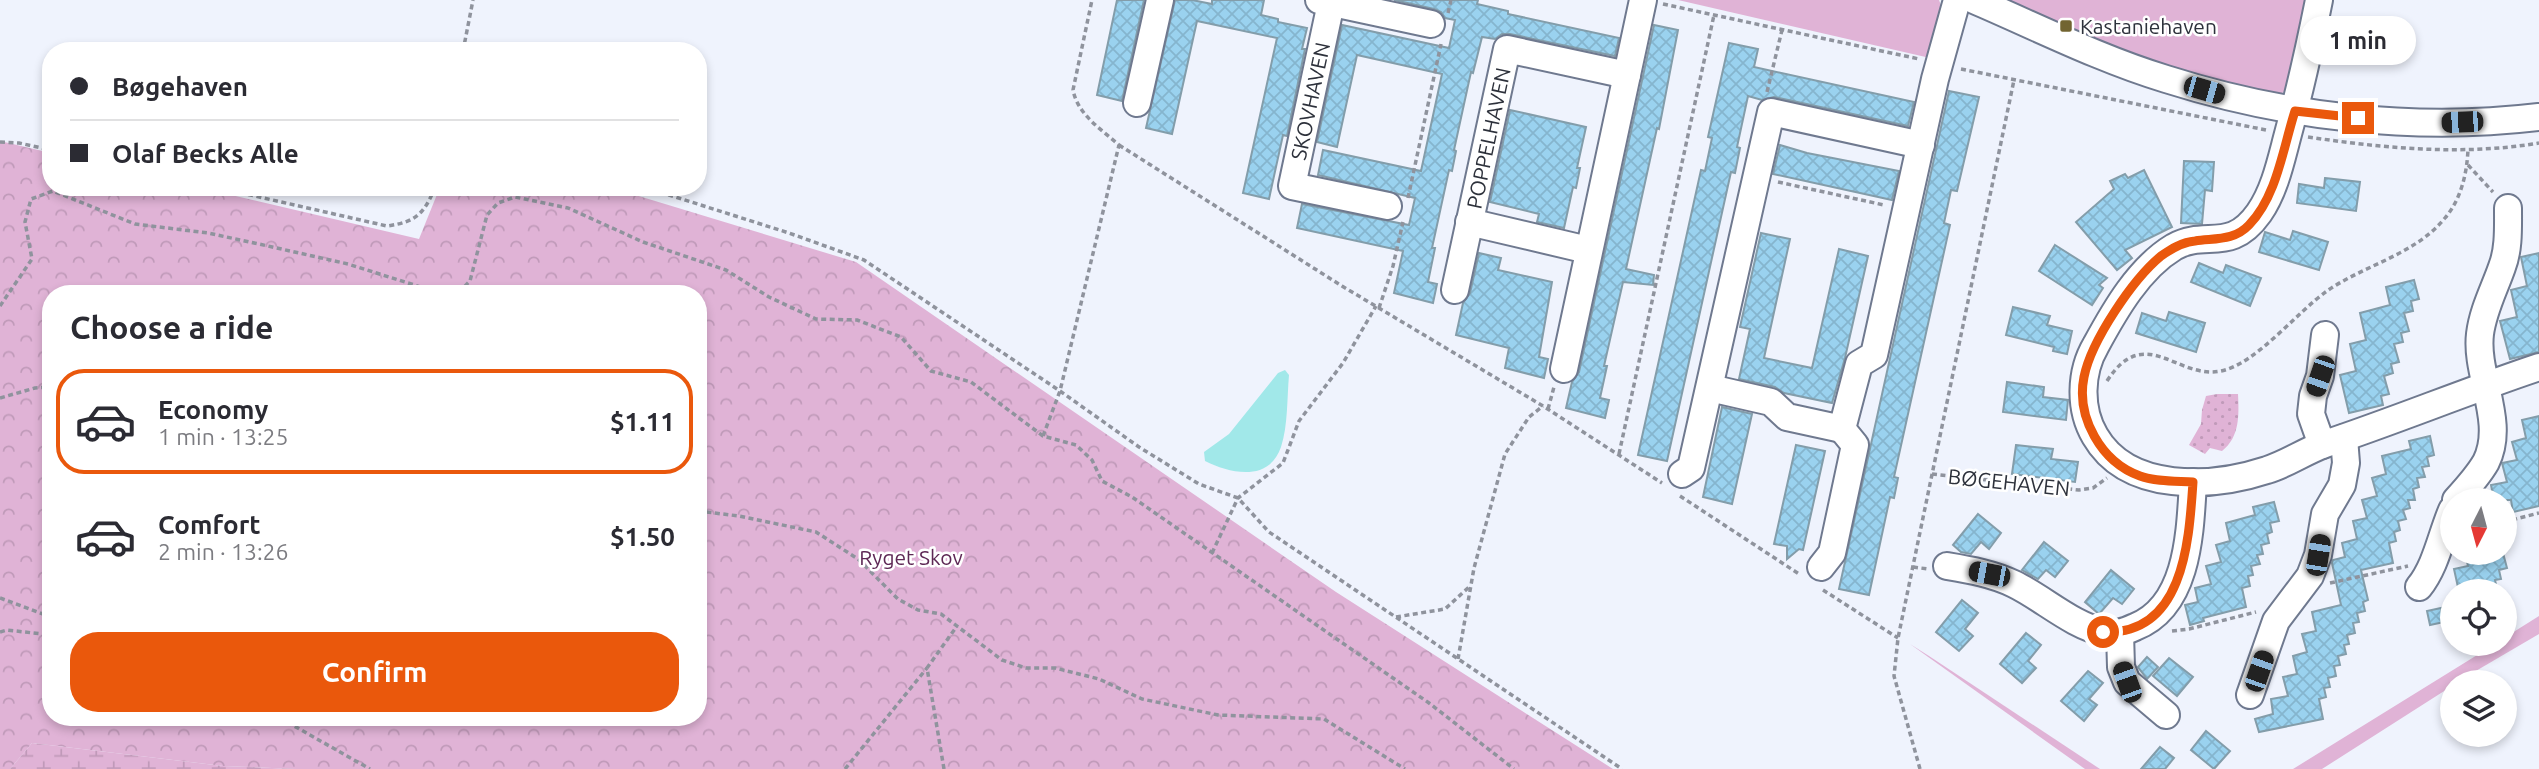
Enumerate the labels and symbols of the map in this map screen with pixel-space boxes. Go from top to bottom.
place label: Kastaniehaven [2080,14,2217,38]
callout: 1 min [2300,17,2416,66]
marker: Kastaniehaven [2058,18,2074,34]
street label: SKOVHAVEN [1286,40,1334,162]
street label: POPPELHAVEN [1461,65,1515,211]
car [2181,74,2228,106]
route end [2342,102,2374,134]
car [2441,111,2484,133]
car [2304,353,2337,399]
street label: BØGEHAVEN [1947,464,2071,500]
north arrow [2440,488,2516,565]
car [2305,533,2332,577]
park label: Ryget Skov [859,545,963,569]
car [1967,560,2012,588]
route start [2087,616,2119,648]
car [2243,648,2276,694]
car [2110,659,2145,705]

